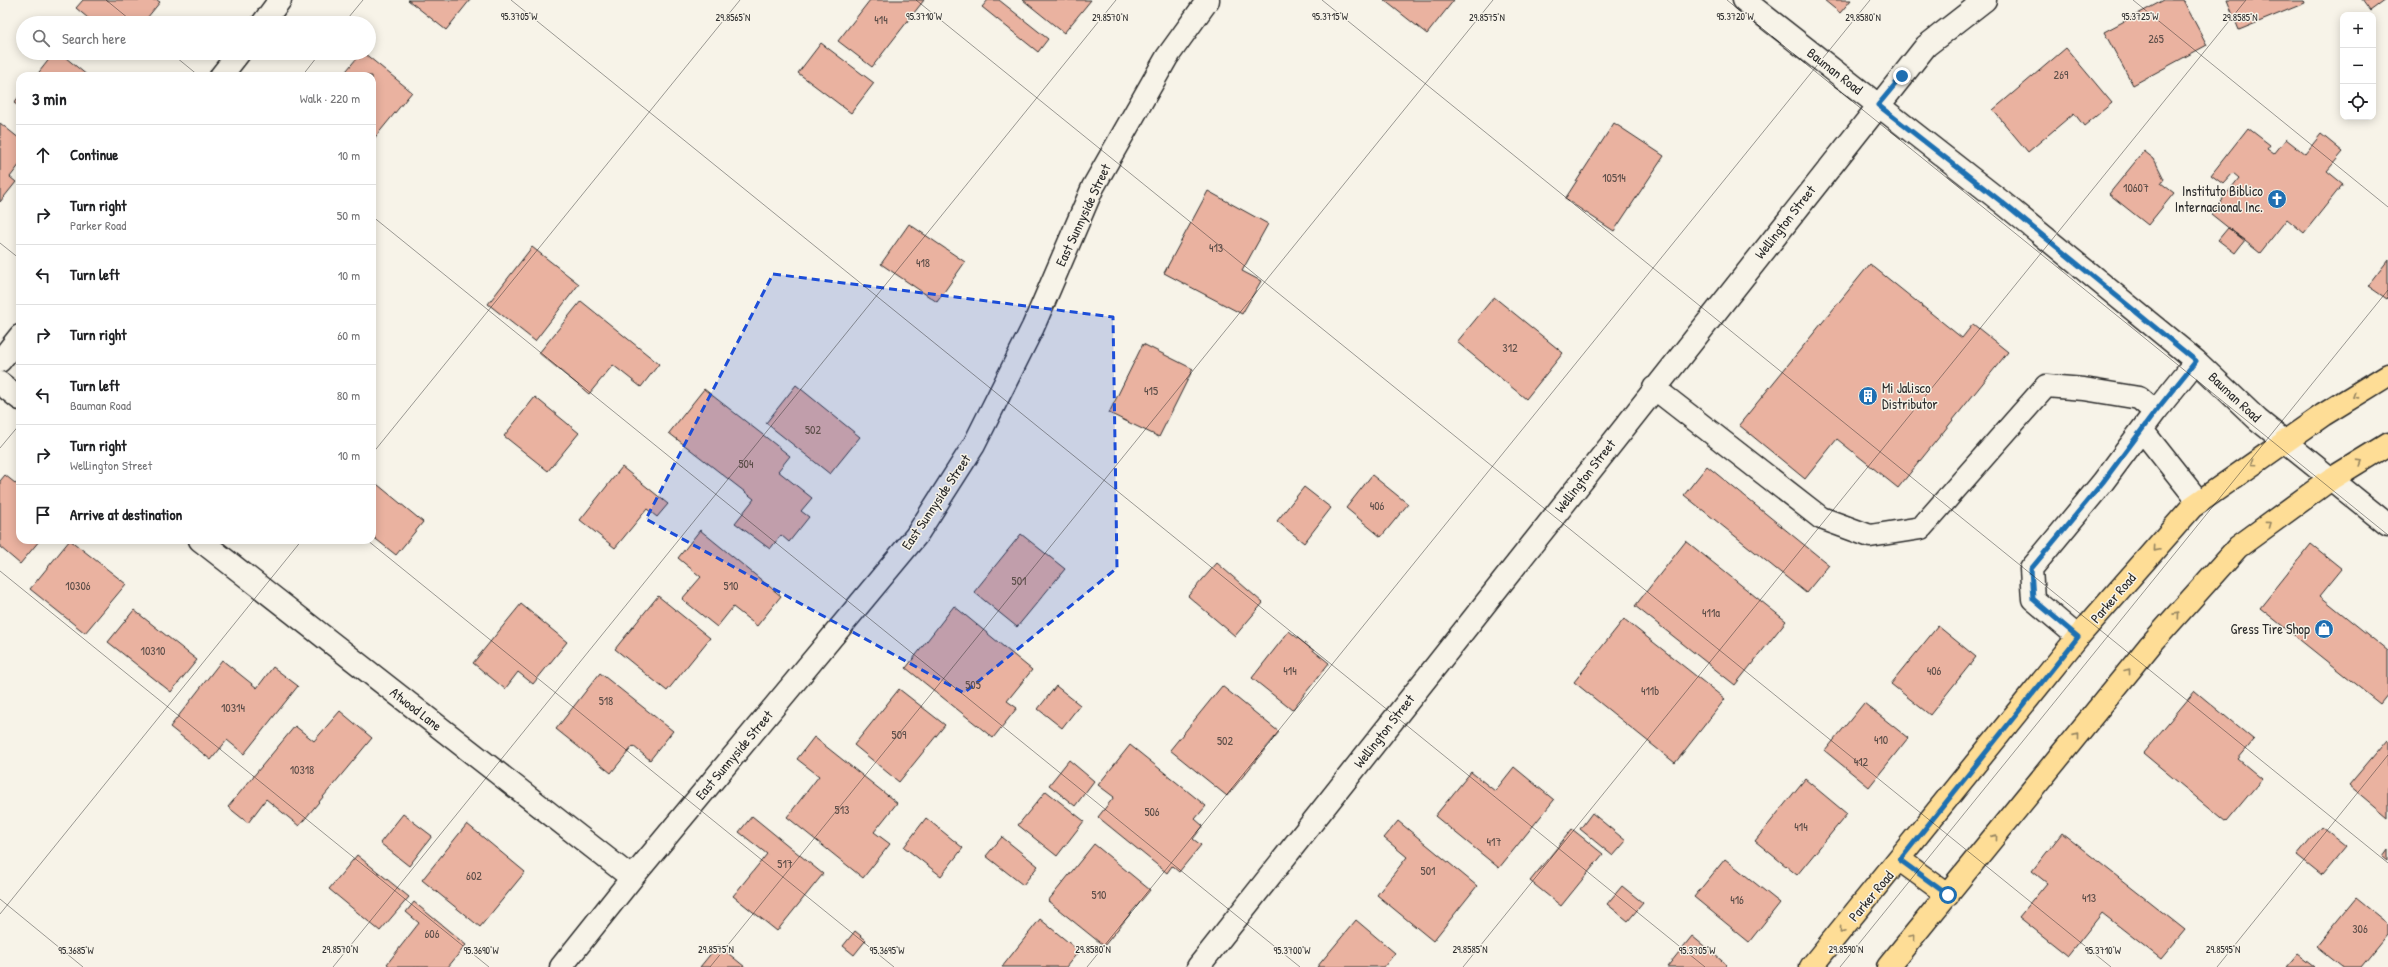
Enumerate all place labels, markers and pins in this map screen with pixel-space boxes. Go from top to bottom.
place label: Instituto Biblico Internacional Inc. [2175,181,2263,216]
church icon: Instituto Biblico Internacional Inc. [2266,188,2288,210]
place label: Mi Jalisco Distributor [1882,378,1938,413]
building icon: Mi Jalisco Distributor [1857,385,1879,407]
shop icon: Gress Tire Shop [2313,618,2335,640]
place label: Gress Tire Shop [2231,619,2310,639]

